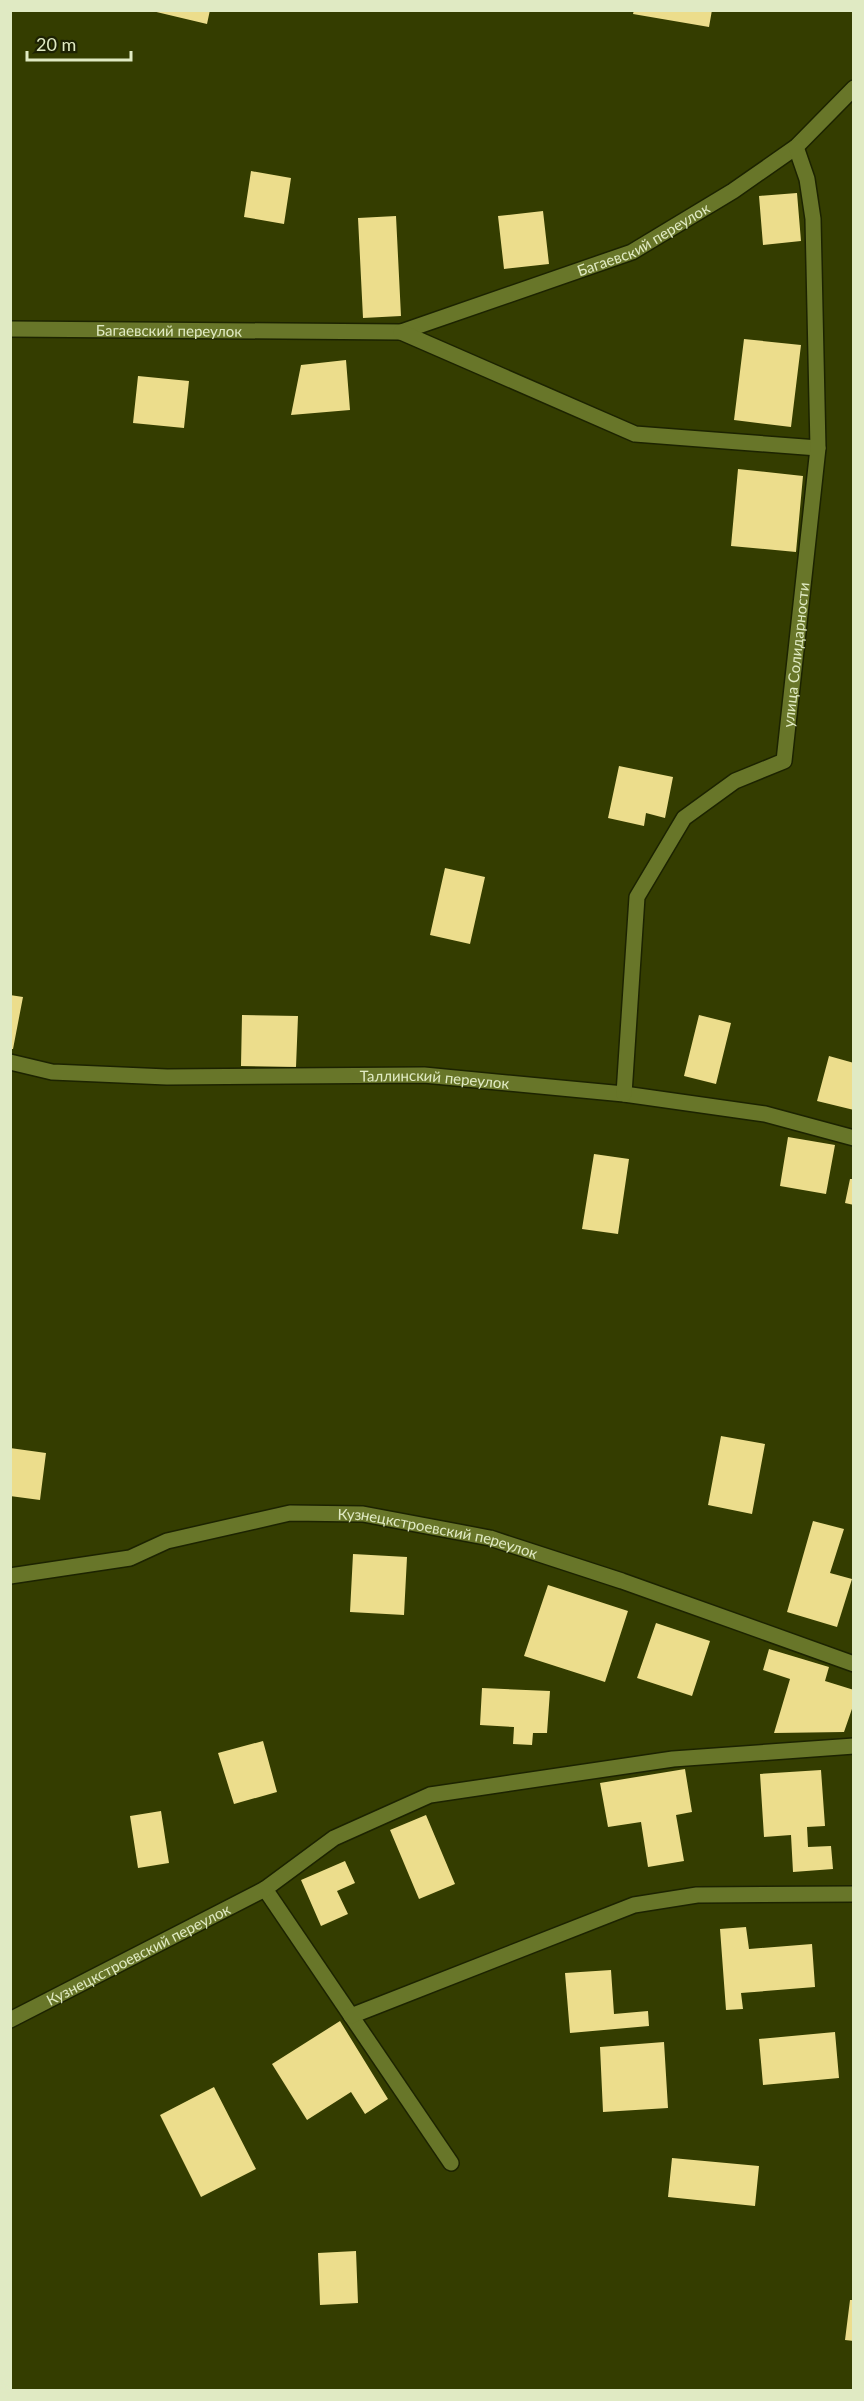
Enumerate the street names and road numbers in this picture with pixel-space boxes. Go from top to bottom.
street label: Багаевский переулок [575,198,713,279]
street label: Багаевский переулок [96,321,242,340]
street label: улица Солидарности [779,581,812,728]
street label: Таллинский переулок [360,1066,510,1092]
street label: Кузнецкстроевский переулок [337,1505,540,1562]
street label: Кузнецкстроевский переулок [43,1899,233,2009]

